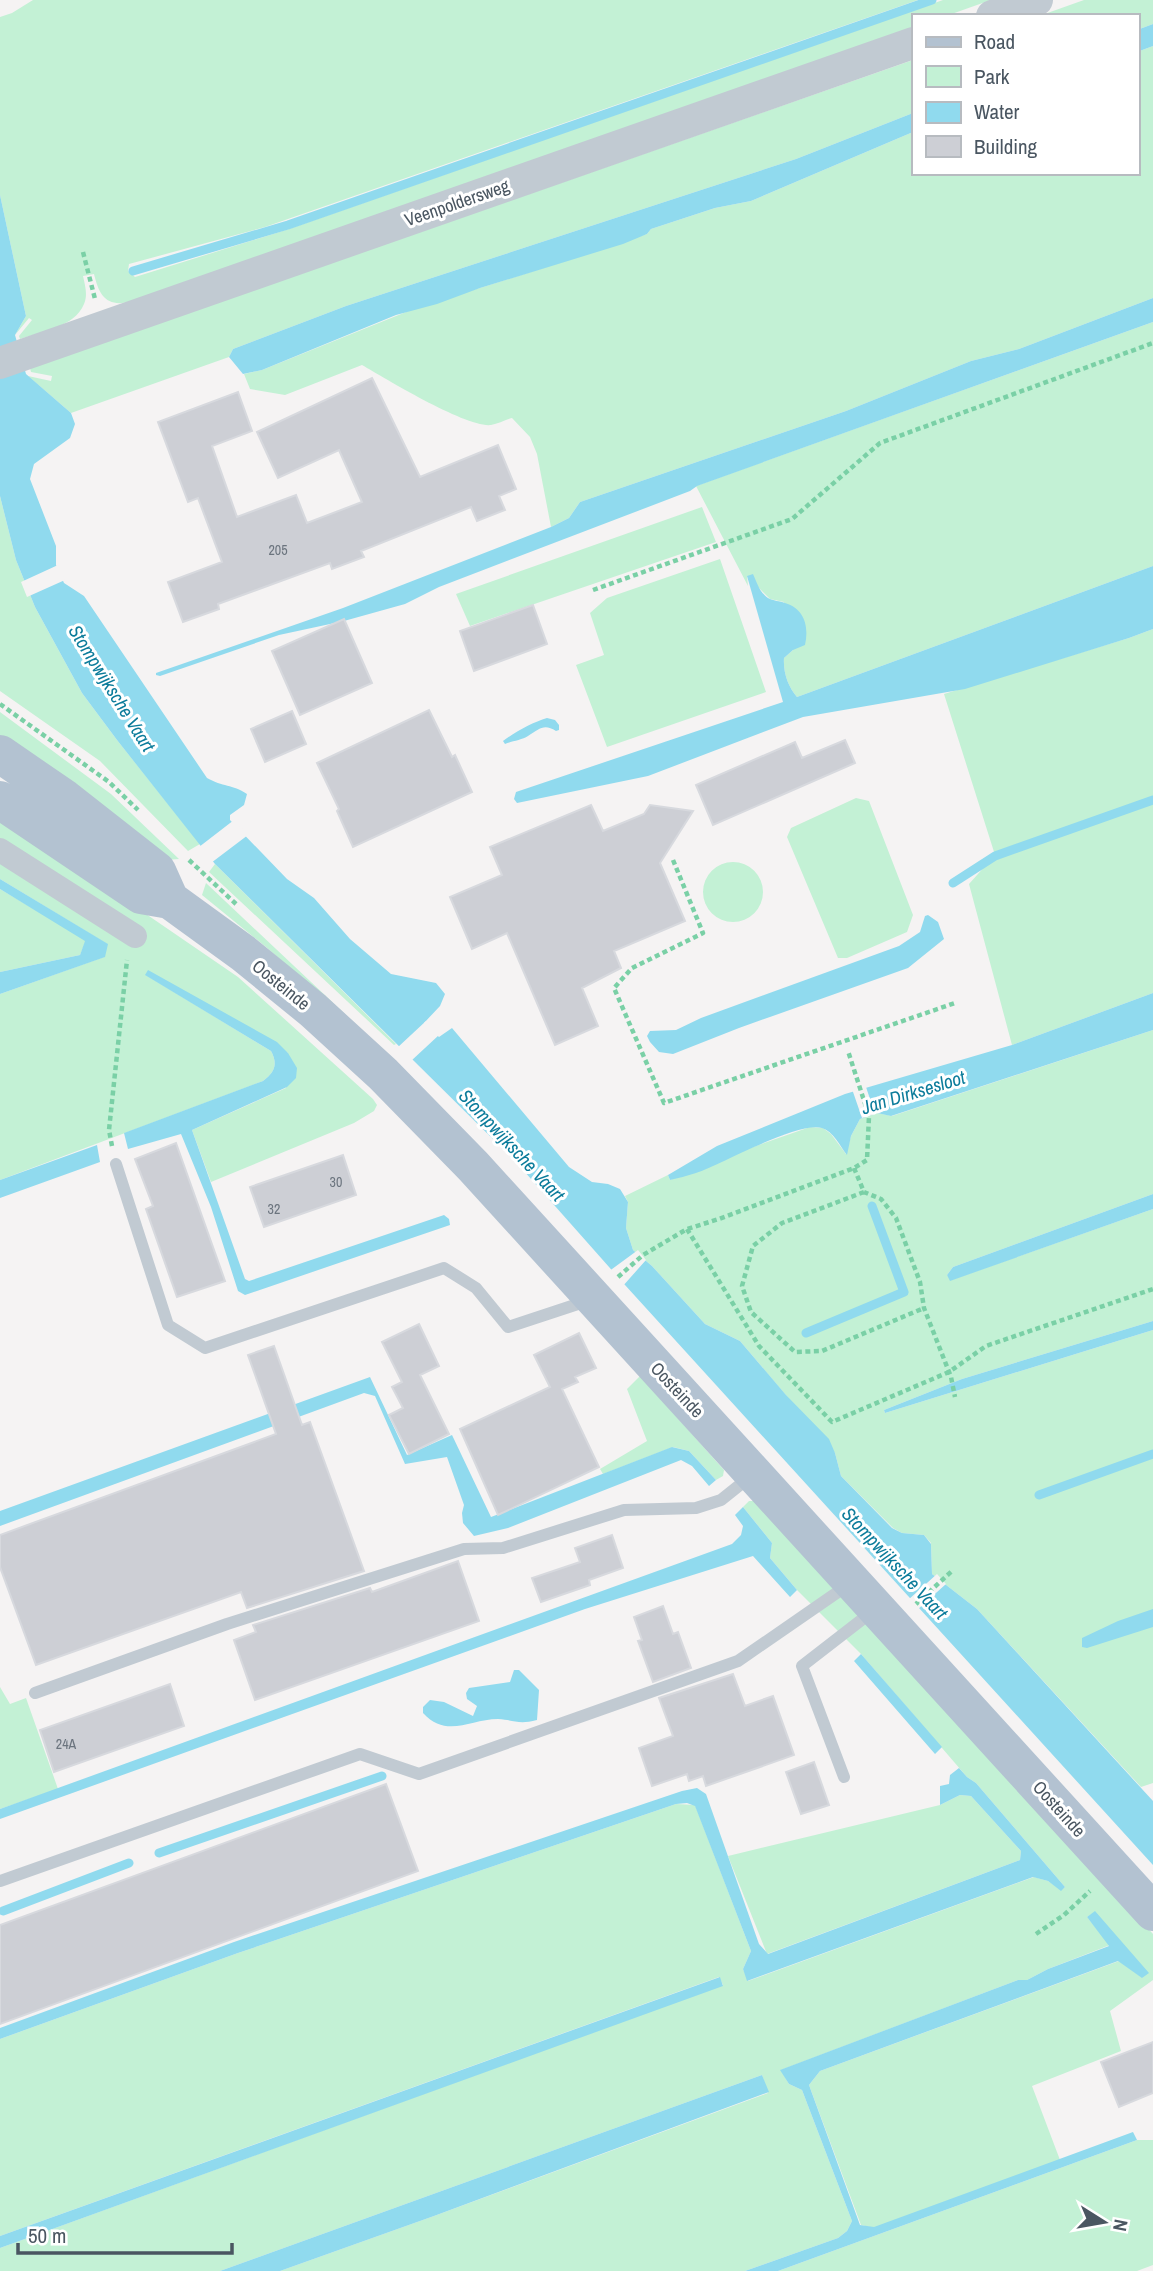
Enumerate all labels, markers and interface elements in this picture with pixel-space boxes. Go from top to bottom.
legend [912,14,1139,175]
text: Road [974,27,1015,56]
text: Park [974,62,1010,91]
text: Water [974,97,1020,126]
text: Building [974,132,1038,161]
street label: Veenpoldersweg [401,173,513,232]
house number: 205 [268,541,288,559]
water label: Stompwijksche Vaart [63,620,162,757]
street label: Oosteinde [247,953,316,1016]
water label: Jan Dirksesloot [857,1064,969,1120]
water label: Stompwijksche Vaart [453,1083,571,1207]
house number: 30 [330,1173,342,1191]
house number: 32 [268,1200,280,1218]
street label: Oosteinde [645,1356,710,1423]
water label: Stompwijksche Vaart [836,1501,954,1625]
house number: 24A [56,1735,77,1753]
street label: Oosteinde [1027,1775,1091,1842]
north arrow [1069,2187,1139,2257]
scale bar [18,2212,231,2256]
text: N [1107,2217,1135,2233]
text: 50 m [28,2221,66,2250]

